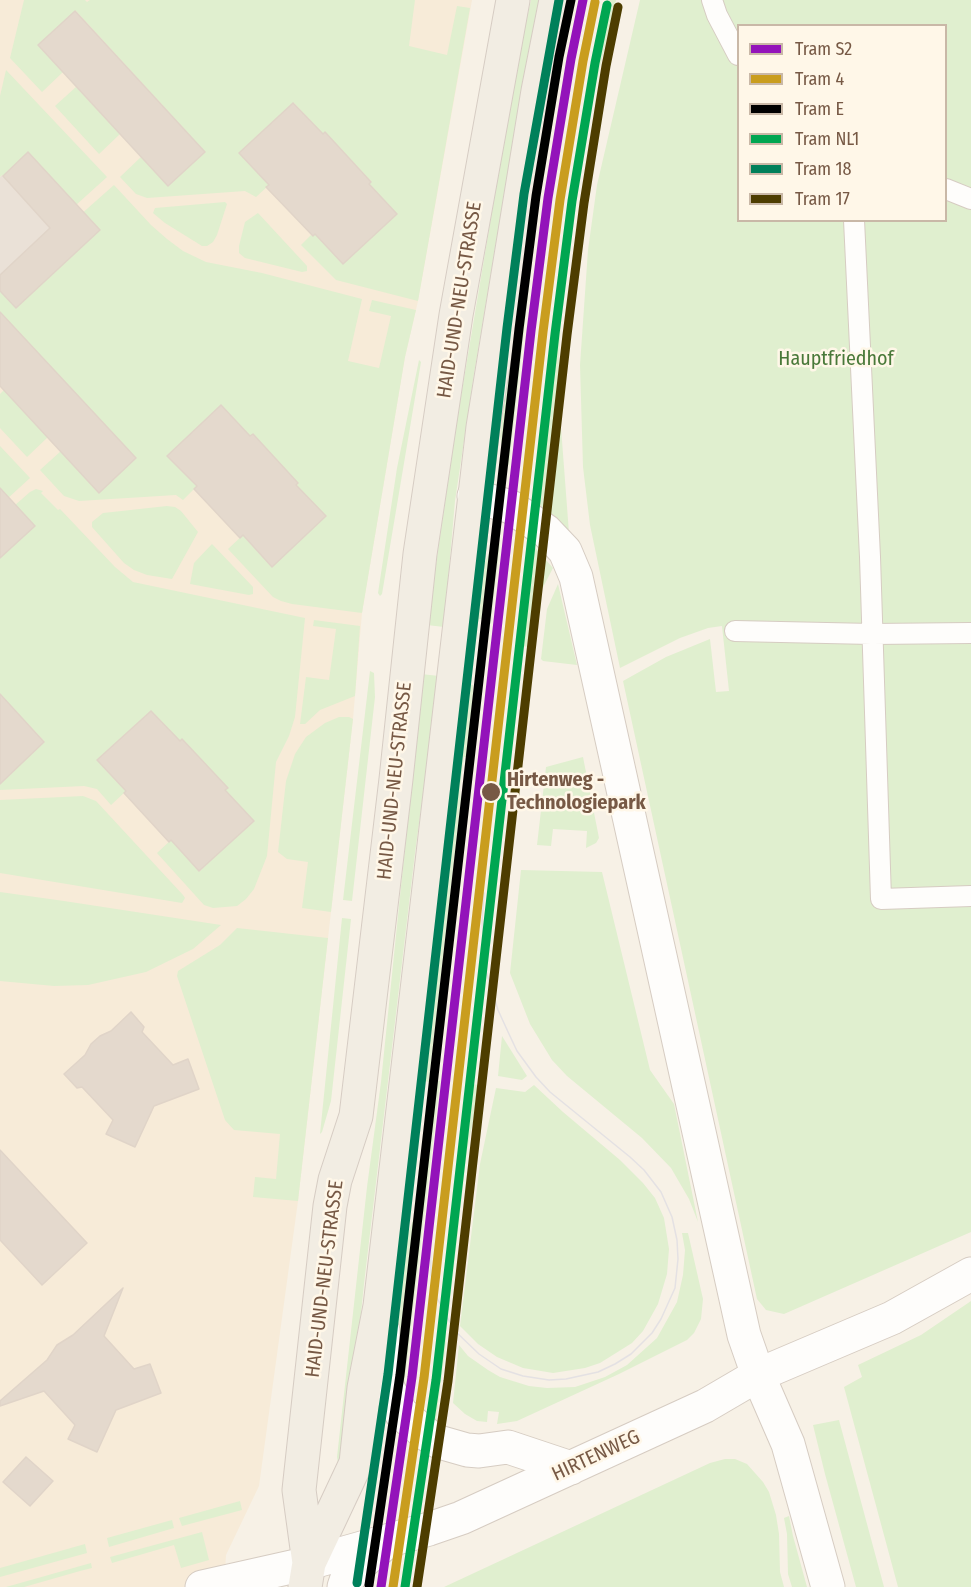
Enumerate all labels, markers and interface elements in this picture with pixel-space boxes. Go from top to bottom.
legend [737,24,947,222]
text: Tram S2 [795,38,852,60]
text: Tram 4 [795,68,844,90]
text: Tram E [795,98,844,120]
text: Tram NL1 [795,128,859,150]
text: Tram 18 [795,158,851,180]
text: Tram 17 [795,188,850,210]
street label: HAID-UND-NEU-STRASSE [433,200,487,400]
park label: Hauptfriedhof [778,347,894,371]
street label: HAID-UND-NEU-STRASSE [373,681,417,881]
place label: Hirtenweg - Technologiepark [507,768,646,815]
marker: Hirtenweg - Technologiepark [480,781,502,803]
street label: HAID-UND-NEU-STRASSE [301,1179,349,1379]
street label: HIRTENWEG [548,1425,644,1487]

